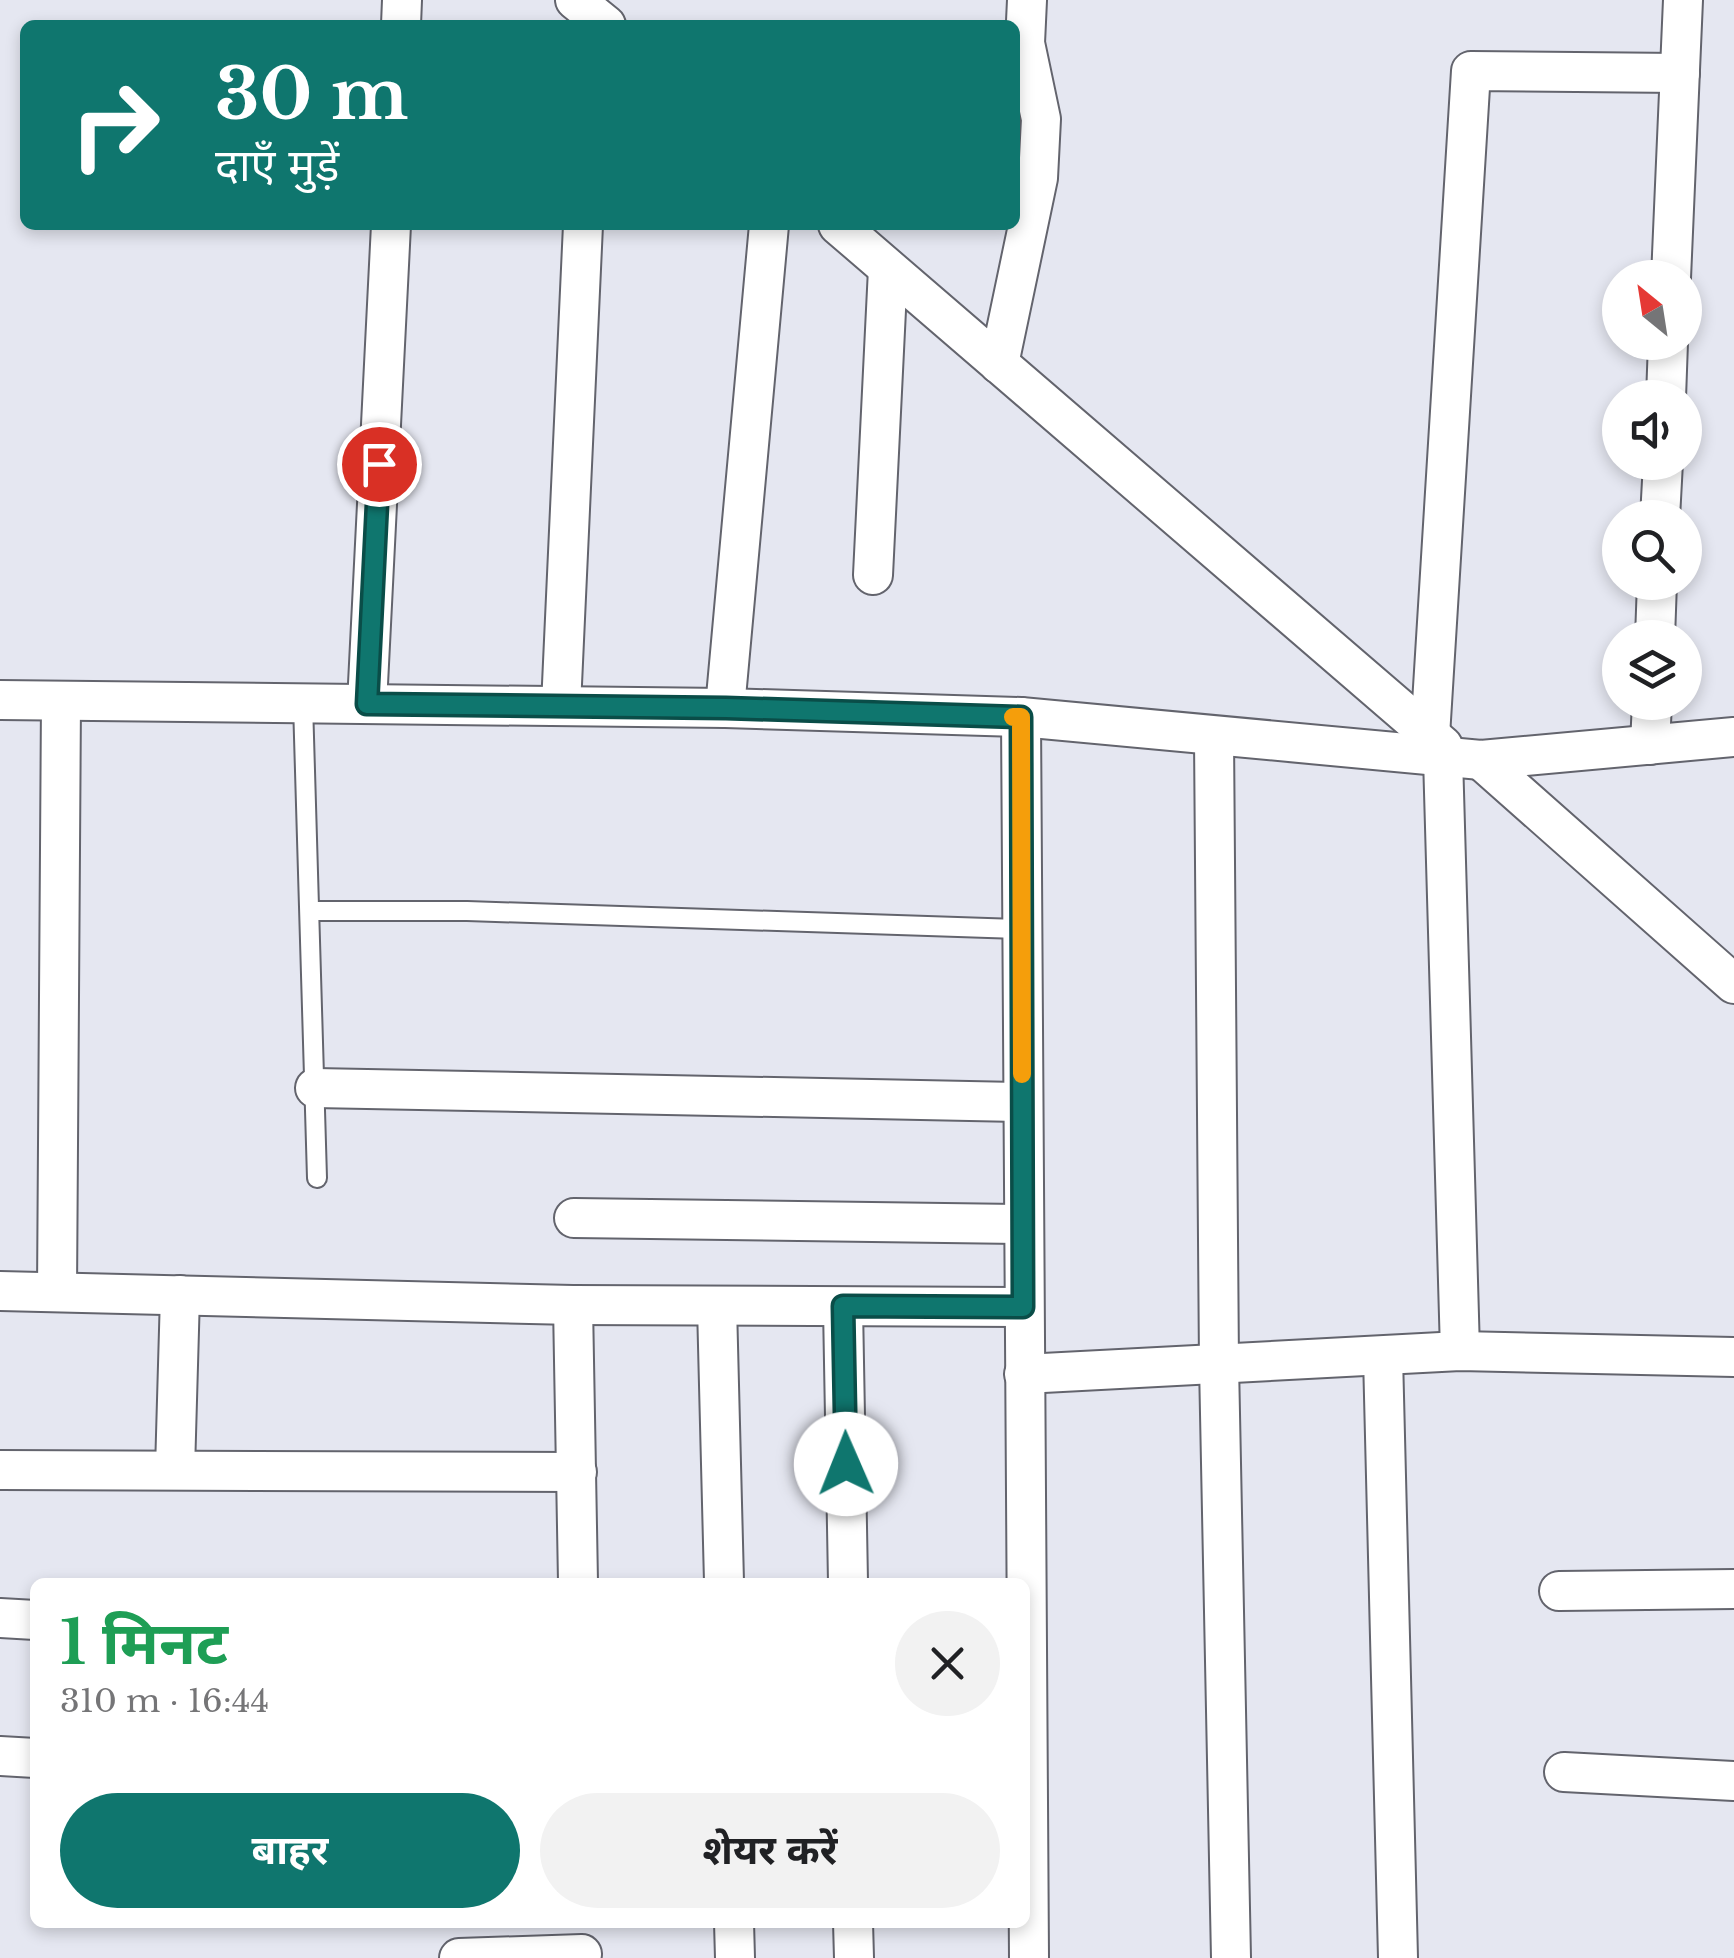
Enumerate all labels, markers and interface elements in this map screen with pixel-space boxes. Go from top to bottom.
text: 30 m [215,51,408,138]
icon: right [50,60,180,190]
text: दाएँ मुड़ें [215,137,339,193]
north arrow [1602,260,1702,360]
map controls [1602,260,1702,720]
button: sound [1602,380,1702,480]
pin [337,422,422,507]
icon: arrive [352,437,407,492]
button: search [1602,500,1702,600]
button: layers [1602,620,1702,720]
position arrow [794,1412,898,1516]
text: 1 मिनट [60,1606,228,1680]
button: close [895,1611,1000,1716]
text: 310 m · 16:44 [60,1681,269,1721]
button: बाहर [60,1793,520,1908]
button: शेयर करें [540,1793,1000,1908]

